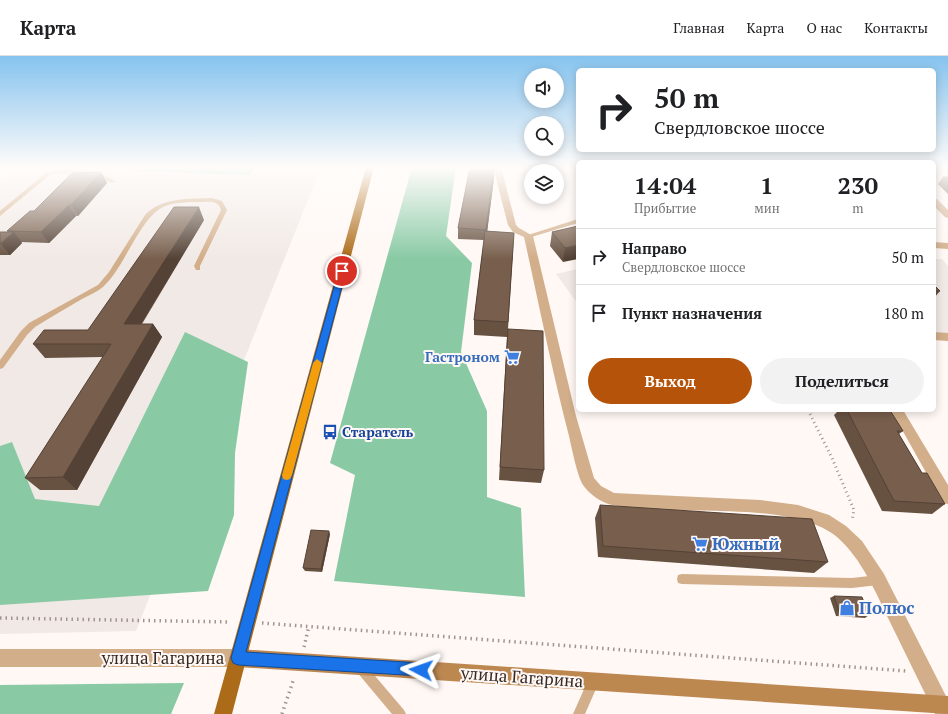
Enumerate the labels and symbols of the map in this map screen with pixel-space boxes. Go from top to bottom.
pin [325,254,359,288]
place label: Гастроном [425,347,500,366]
supermarket icon: Гастроном [503,348,521,366]
place label: Старатель [342,422,413,441]
bus stop icon: Старатель [321,423,339,441]
place label: Южный [712,532,780,555]
supermarket icon: Южный [691,535,709,553]
place label: Полюс [859,596,915,619]
shop icon: Полюс [838,599,856,617]
street label: улица Гагарина [101,646,225,669]
position arrow [400,649,442,691]
street label: улица Гагарина [459,661,584,692]

